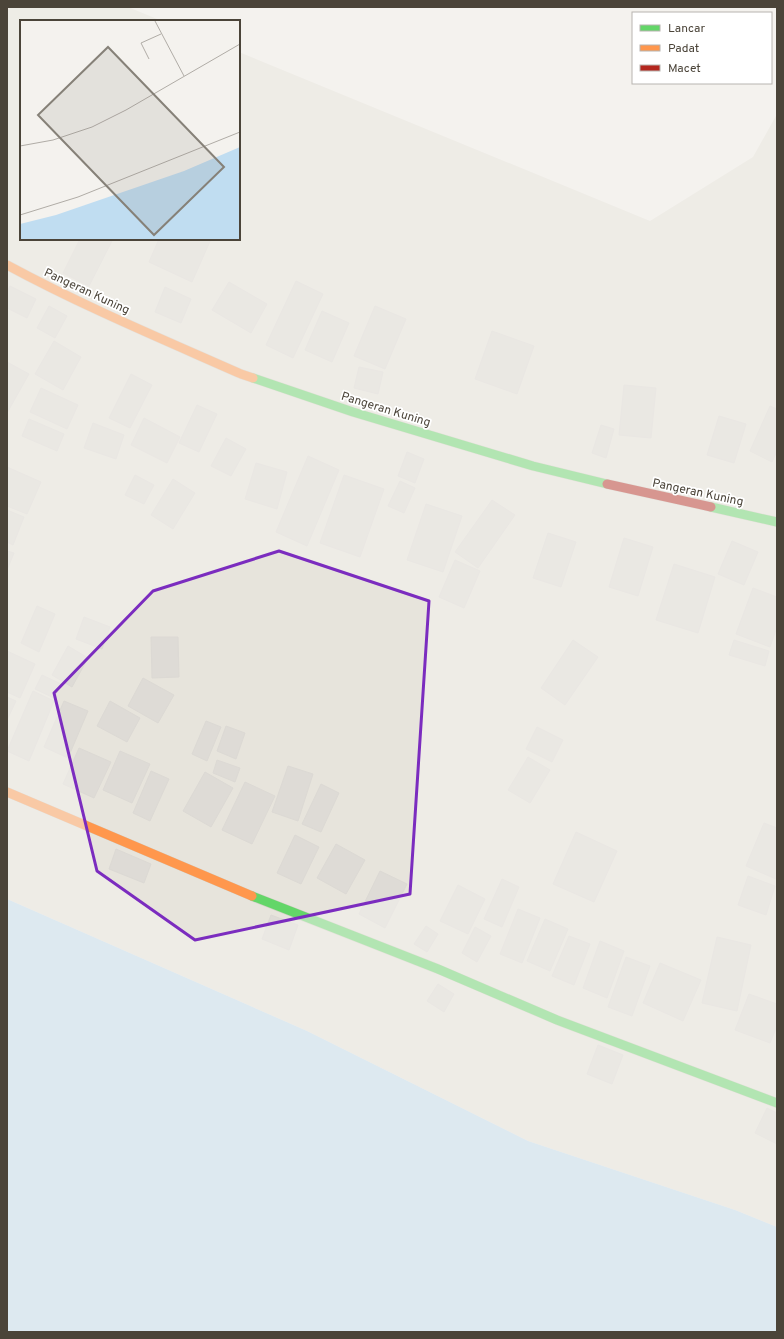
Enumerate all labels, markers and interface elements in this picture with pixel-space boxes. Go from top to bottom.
legend [632,12,772,84]
inset map [20,20,240,240]
text: Lancar [668,21,705,37]
text: Padat [668,41,699,57]
text: Macet [668,61,701,77]
street label: Pangeran Kuning [41,265,132,319]
street label: Pangeran Kuning [339,389,432,431]
street label: Pangeran Kuning [651,476,745,510]

